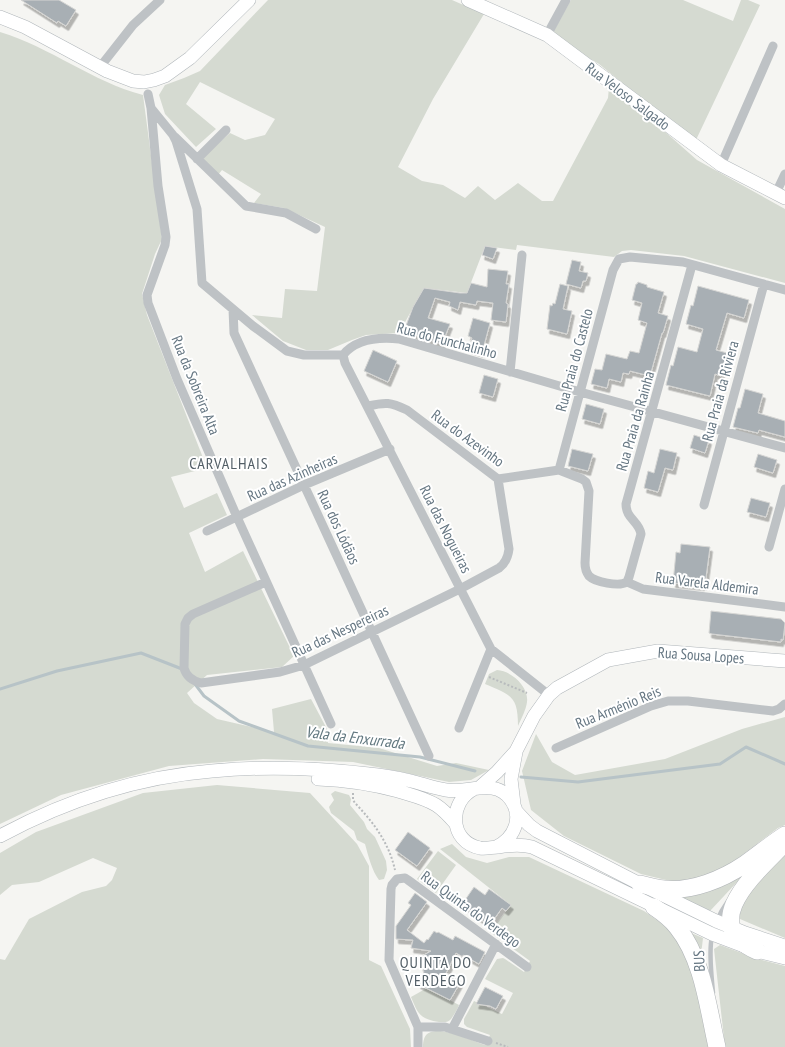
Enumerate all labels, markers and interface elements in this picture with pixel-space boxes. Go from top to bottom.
street label: Rua Veloso Salgado [582,58,674,134]
street label: Rua Praia do Castelo [551,306,597,414]
street label: Rua do Funchalinho [395,318,499,362]
street label: Rua da Sobreira Alta [167,333,225,437]
street label: Rua Praia da Riviera [697,339,743,443]
street label: Rua Praia da Rainha [612,369,658,473]
street label: Rua do Azevinho [428,405,508,471]
street label: Rua das Azinheiras [244,449,340,505]
district label: CARVALHAIS [189,453,269,473]
street label: Rua das Nogueiras [416,482,476,576]
street label: Rua dos Lódãos [313,487,365,567]
street label: Rua Varela Aldemira [654,567,760,599]
street label: Rua das Nespereiras [289,600,391,662]
street label: Rua Sousa Lopes [657,643,745,667]
street label: Rua Arménio Reis [573,681,663,733]
water label: Vala da Enxurrada [304,721,407,753]
street label: Rua Quinta do Verdego [417,866,525,952]
street label: BUS [689,950,709,972]
district label: QUINTA DO VERDEGO [400,952,472,990]

